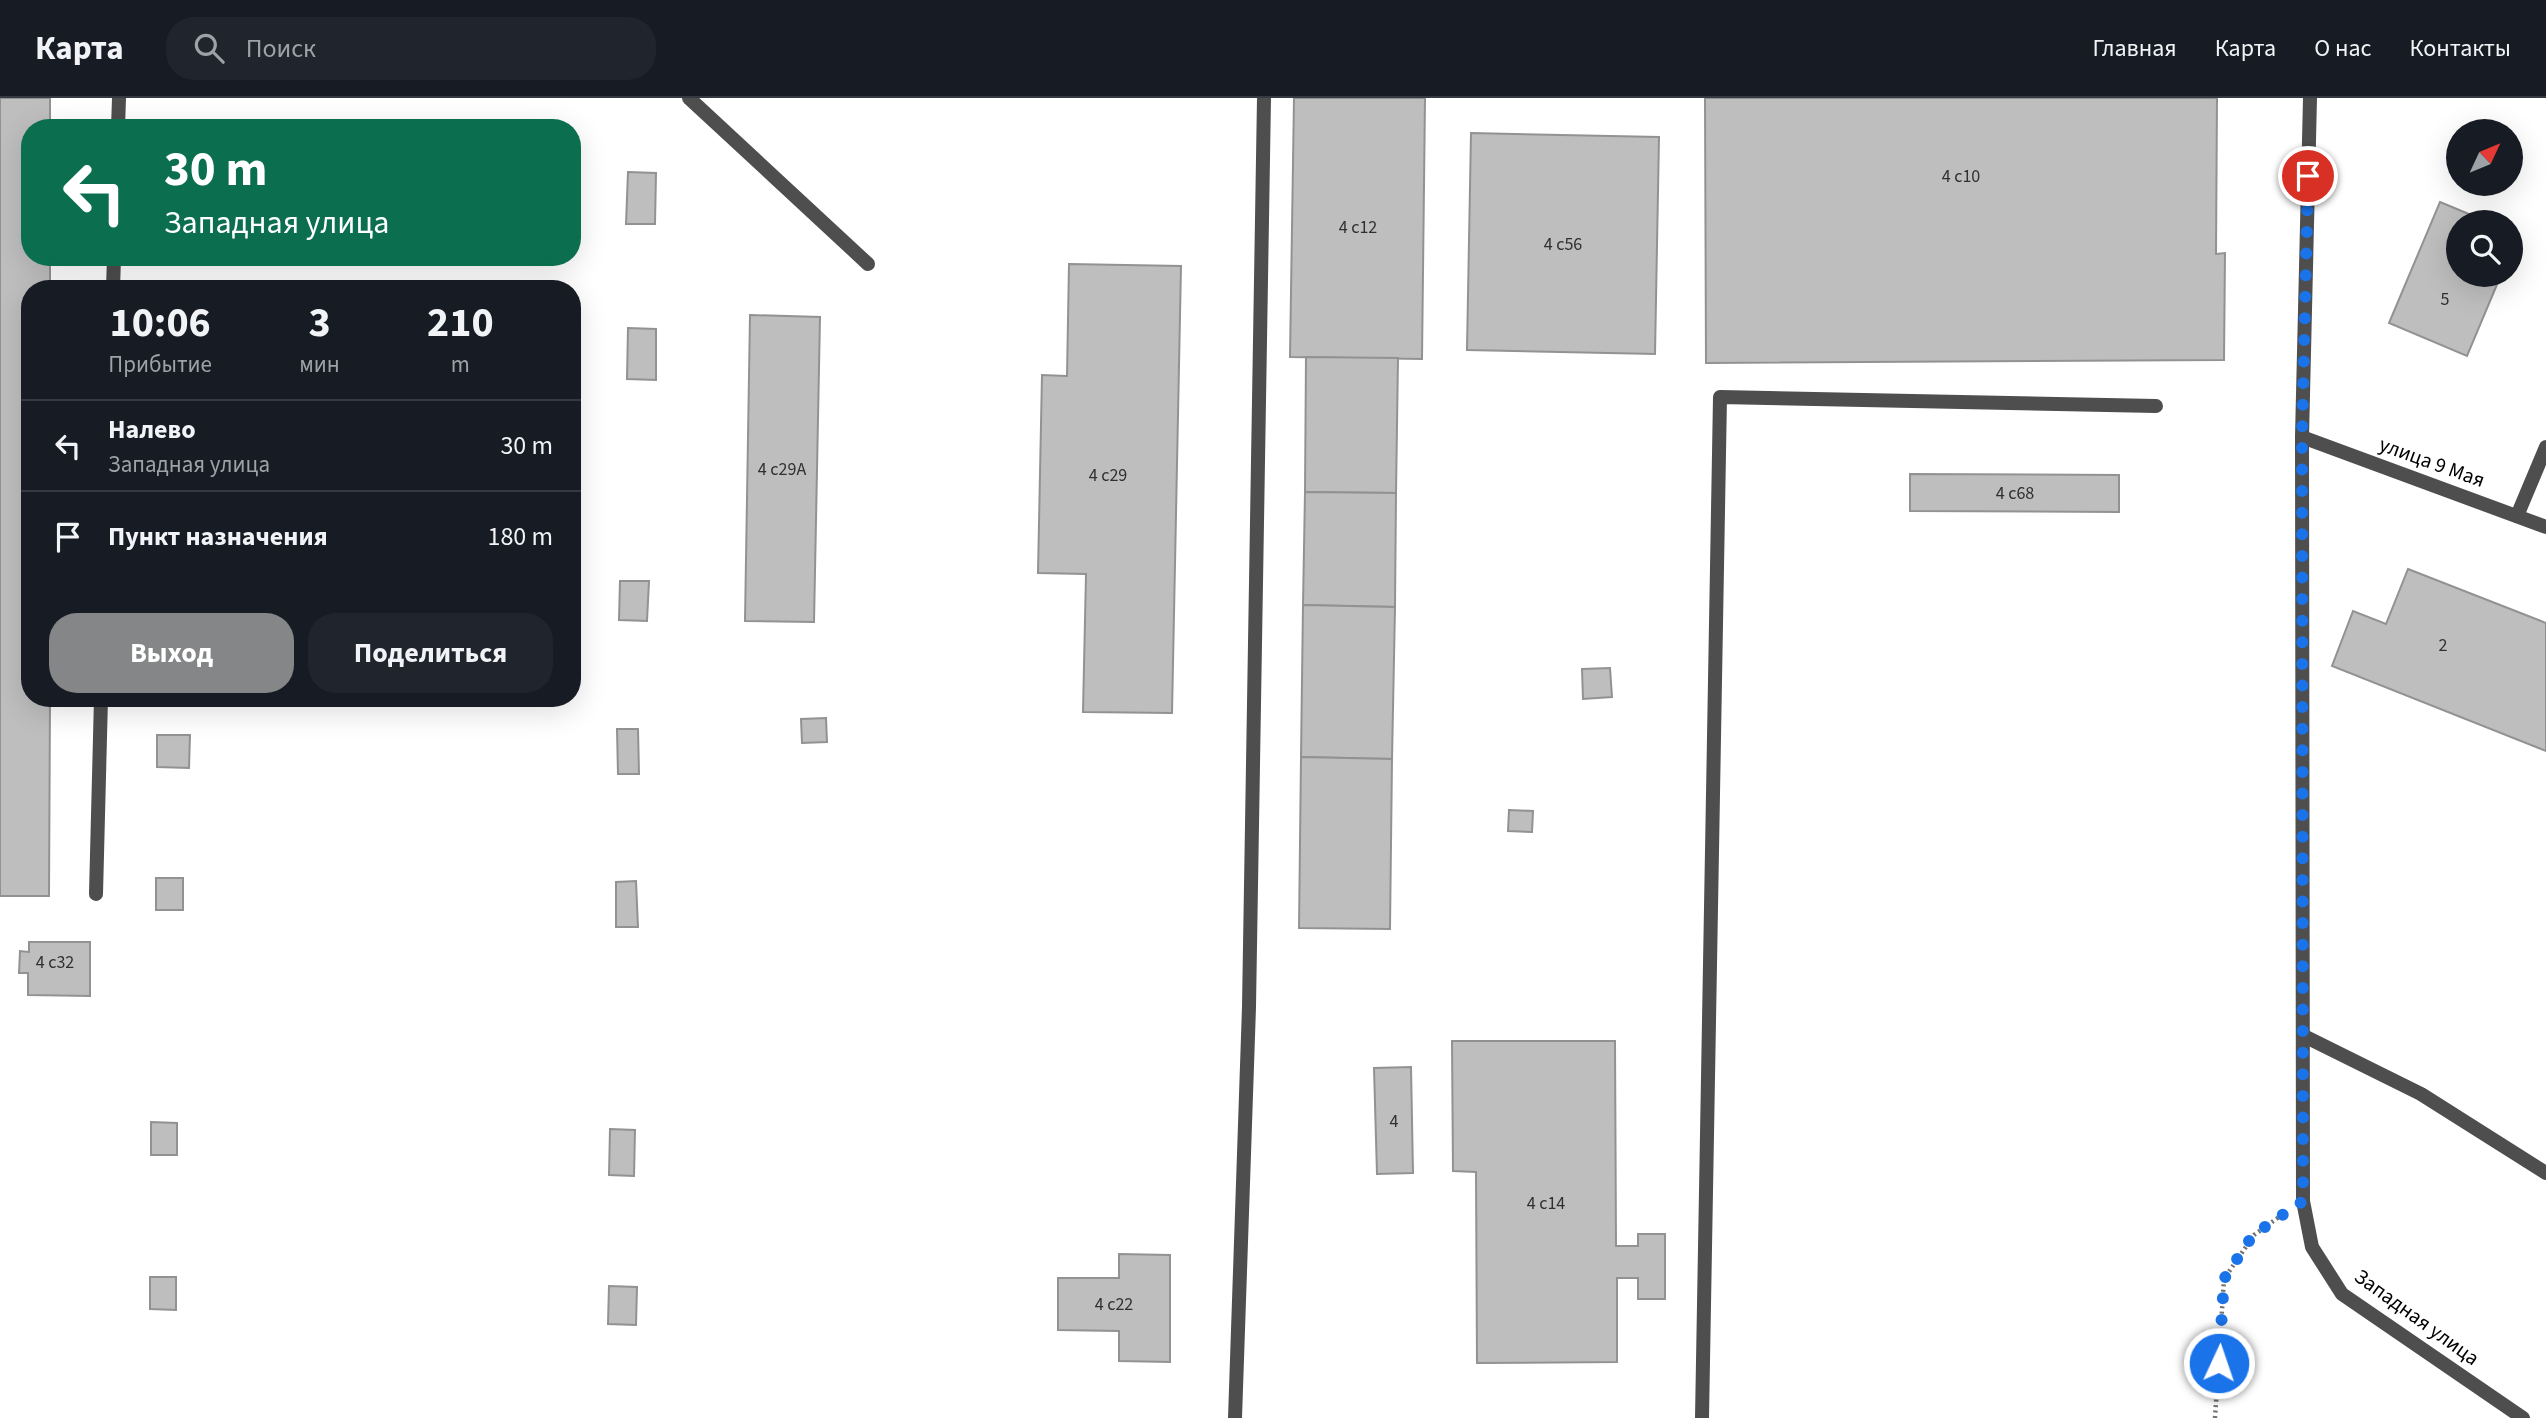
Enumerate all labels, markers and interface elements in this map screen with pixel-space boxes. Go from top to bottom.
search box [166,17,656,80]
text: Карта [35,25,124,72]
icon: search [190,29,228,67]
text: Поиск [246,30,316,67]
text: Главная [2092,31,2177,66]
text: Карта [2215,31,2276,66]
text: О нас [2314,31,2371,66]
text: Контакты [2409,31,2511,66]
north arrow [2446,119,2524,196]
map controls [2446,119,2523,287]
text: 30 m [164,135,268,205]
pin [2278,146,2338,206]
icon: left [49,147,140,238]
icon: arrive [2289,157,2327,195]
house number: 4 с10 [1942,164,1980,189]
text: Западная улица [164,200,389,246]
button: search [2446,210,2523,287]
house number: 4 с12 [1339,215,1377,240]
house number: 4 с56 [1544,232,1582,257]
house number: 5 [2441,287,2450,312]
text: 10:06 [109,293,211,353]
text: 3 [308,293,331,353]
text: 210 [427,293,494,353]
text: Прибытие [108,348,212,381]
text: мин [299,348,340,381]
text: m [451,348,470,381]
text: Налево [108,411,196,448]
icon: left [49,427,87,465]
text: 30 m [500,427,553,464]
street label: улица 9 Мая [2375,429,2489,495]
text: Западная улица [108,448,270,481]
house number: 4 с29А [758,457,806,482]
house number: 4 с29 [1089,463,1127,488]
house number: 4 с68 [1996,481,2034,506]
icon: arrive [49,518,87,556]
text: Пункт назначения [108,518,328,555]
text: 180 m [487,518,553,555]
button: Выход [49,613,294,693]
button: Поделиться [308,613,553,693]
house number: 2 [2439,633,2448,658]
house number: 4 с32 [36,950,74,975]
house number: 4 [1390,1109,1399,1134]
house number: 4 с14 [1527,1191,1565,1216]
street label: Западная улица [2348,1261,2486,1373]
house number: 4 с22 [1095,1292,1133,1317]
position arrow [2182,1326,2256,1400]

